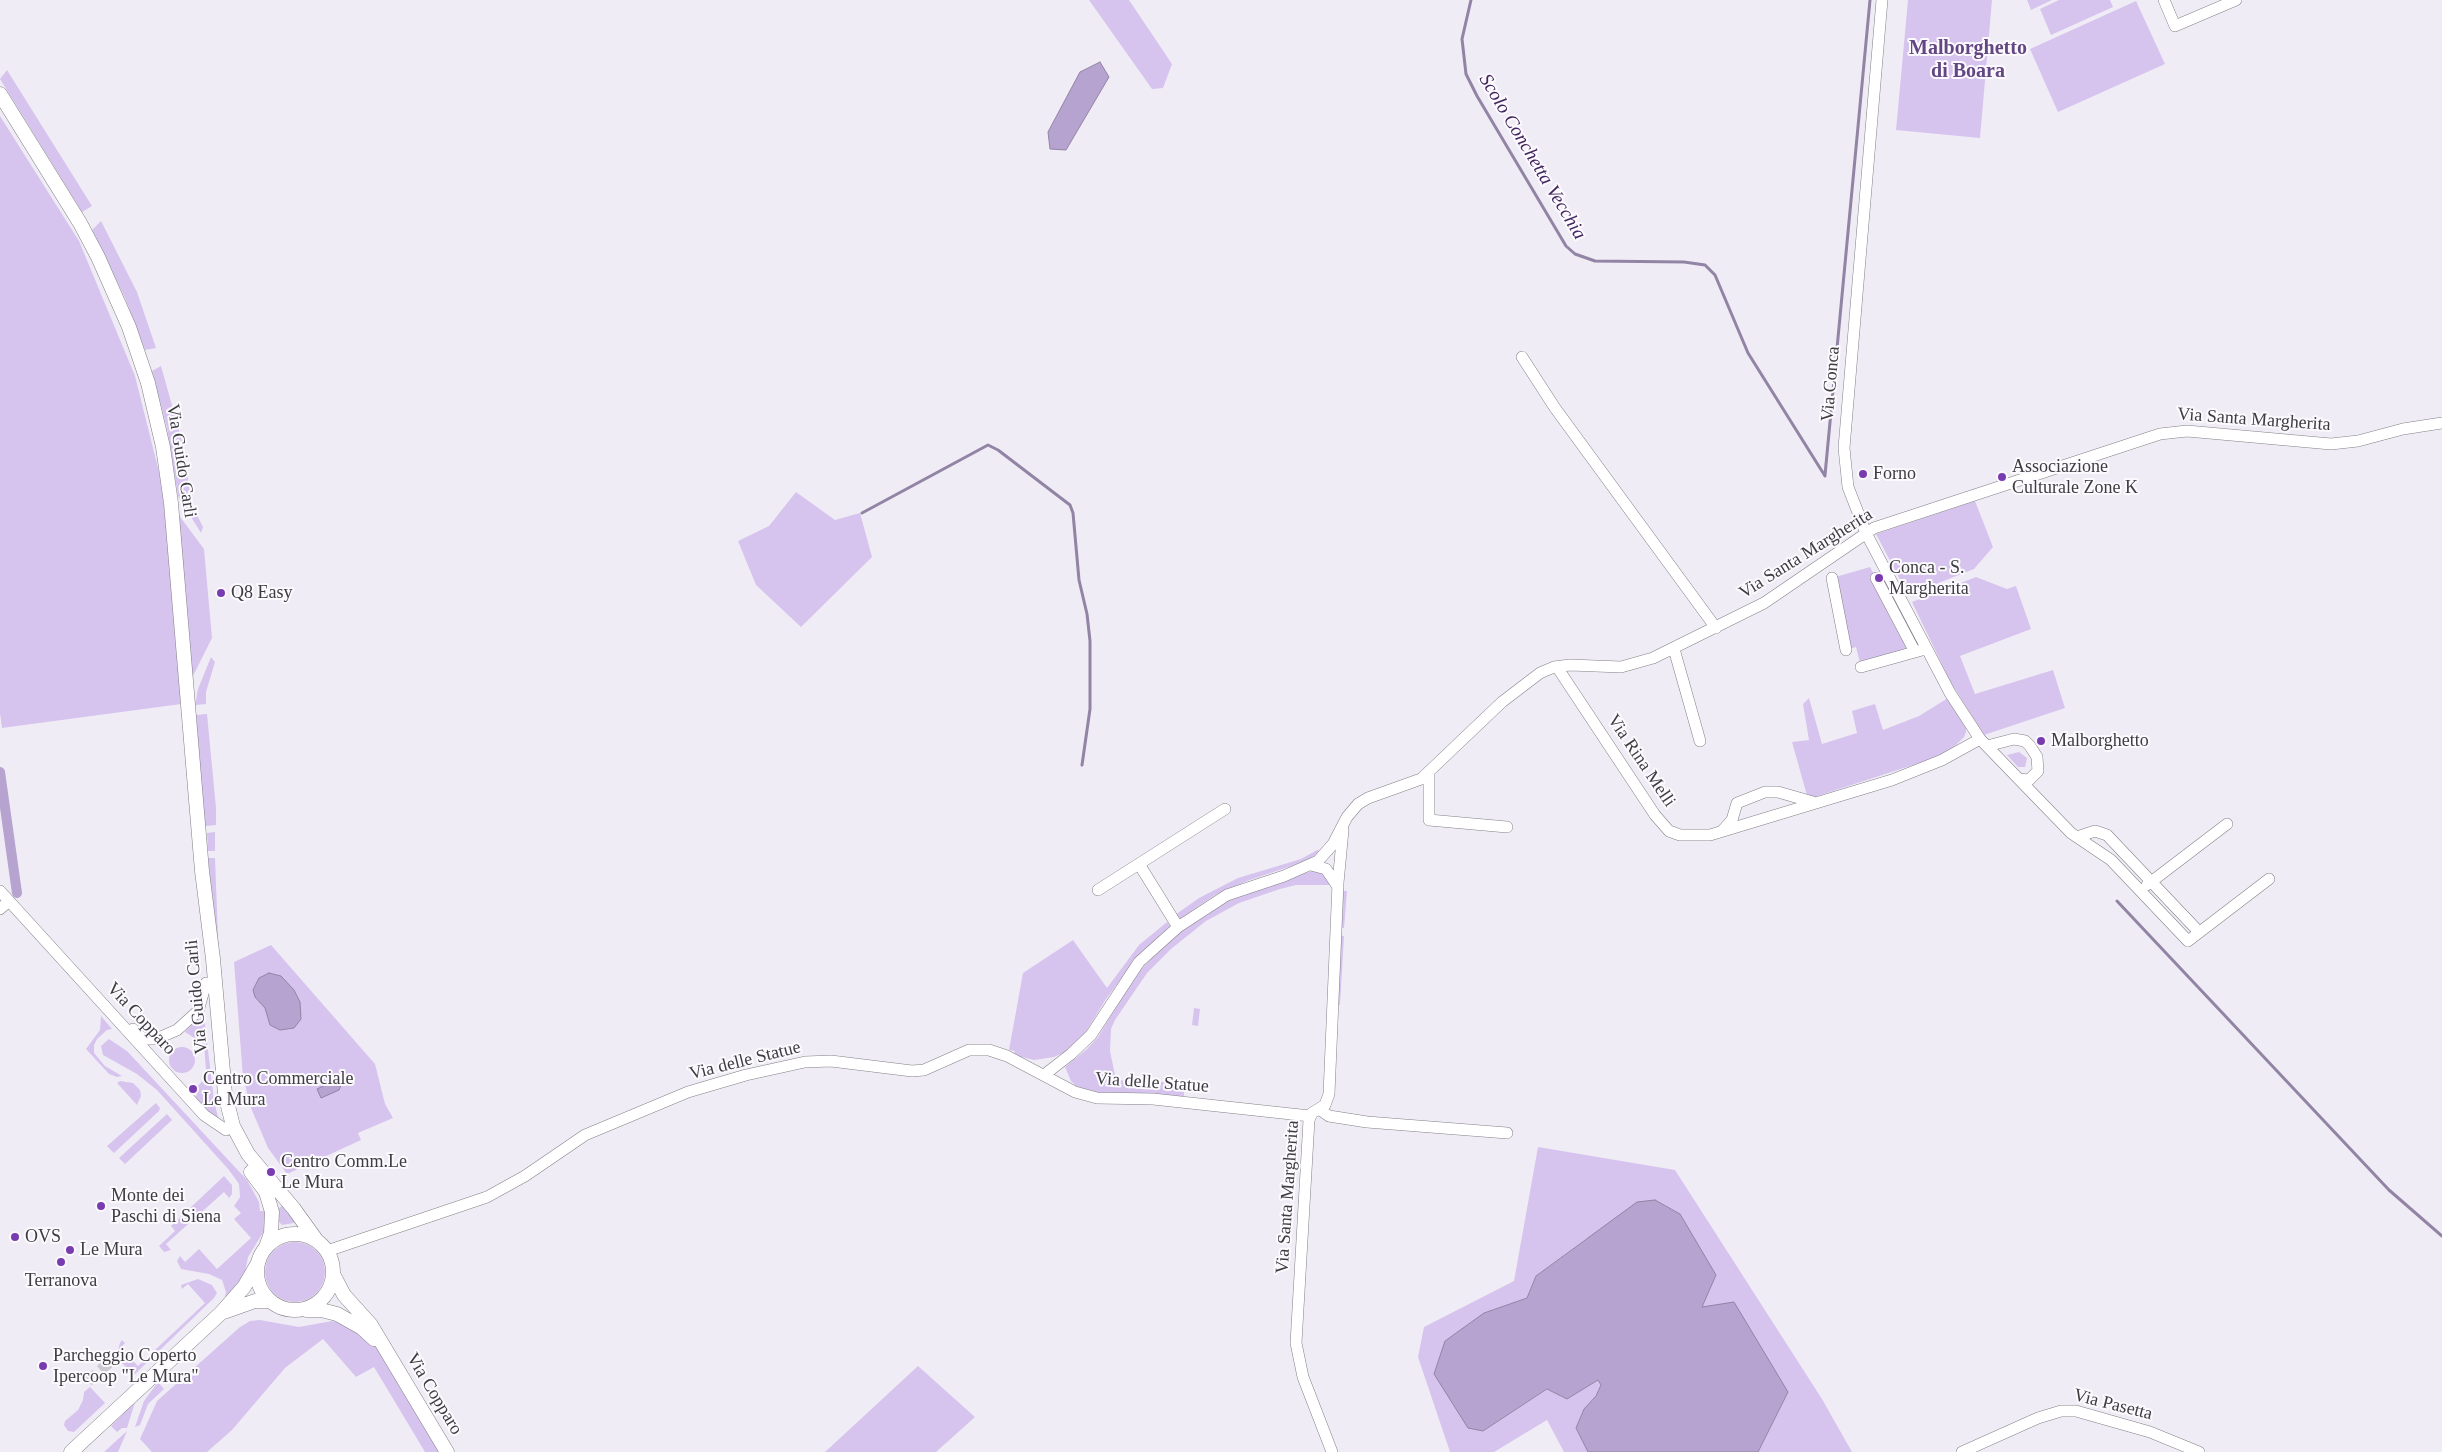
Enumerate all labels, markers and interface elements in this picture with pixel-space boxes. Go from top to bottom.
district label: Malborghetto di Boara [1909,37,2027,84]
water label: Scolo Conchetta Vecchia [1474,70,1590,244]
street label: Via Conca [1817,346,1845,422]
street label: Via Guido Carli [161,403,201,519]
street label: Via Santa Margherita [2177,404,2331,436]
place label: Associazione Culturale Zone K [2012,456,2138,498]
place label: Forno [1873,463,1916,485]
marker: Forno [1857,468,1869,480]
marker: Associazione Culturale Zone K [1996,471,2008,483]
street label: Via Santa Margherita [1735,504,1877,604]
place label: Conca - S. Margherita [1889,557,1969,600]
marker: Conca - S. Margherita [1873,572,1885,584]
place label: Q8 Easy [231,582,292,604]
marker: Q8 Easy [215,587,227,599]
street label: Via Rina Melli [1602,711,1680,811]
place label: Malborghetto [2051,730,2149,752]
marker: Malborghetto [2035,735,2047,747]
street label: Via Guido Carli [181,939,213,1055]
street label: Via Copparo [102,978,180,1060]
street label: Via delle Statue [687,1037,803,1085]
place label: Centro Commerciale Le Mura [203,1068,353,1110]
street label: Via delle Statue [1094,1068,1210,1098]
marker: Centro Commerciale Le Mura [187,1083,199,1095]
street label: Via Santa Margherita [1272,1120,1304,1274]
place label: Centro Comm.Le Le Mura [281,1151,407,1194]
marker: Centro Comm.Le Le Mura [265,1166,277,1178]
place label: Monte dei Paschi di Siena [111,1185,221,1228]
marker: Monte dei Paschi di Siena [95,1200,107,1212]
place label: OVS [25,1226,61,1248]
marker: OVS [9,1231,21,1243]
place label: Le Mura [80,1239,142,1261]
marker: Le Mura [64,1244,76,1256]
marker: Terranova [55,1256,67,1268]
place label: Terranova [25,1270,97,1292]
place label: Parcheggio Coperto Ipercoop "Le Mura" [53,1345,199,1388]
street label: Via Copparo [401,1349,467,1439]
marker: Parcheggio Coperto Ipercoop "Le Mura" [37,1360,49,1372]
street label: Via Pasetta [2071,1385,2155,1425]

